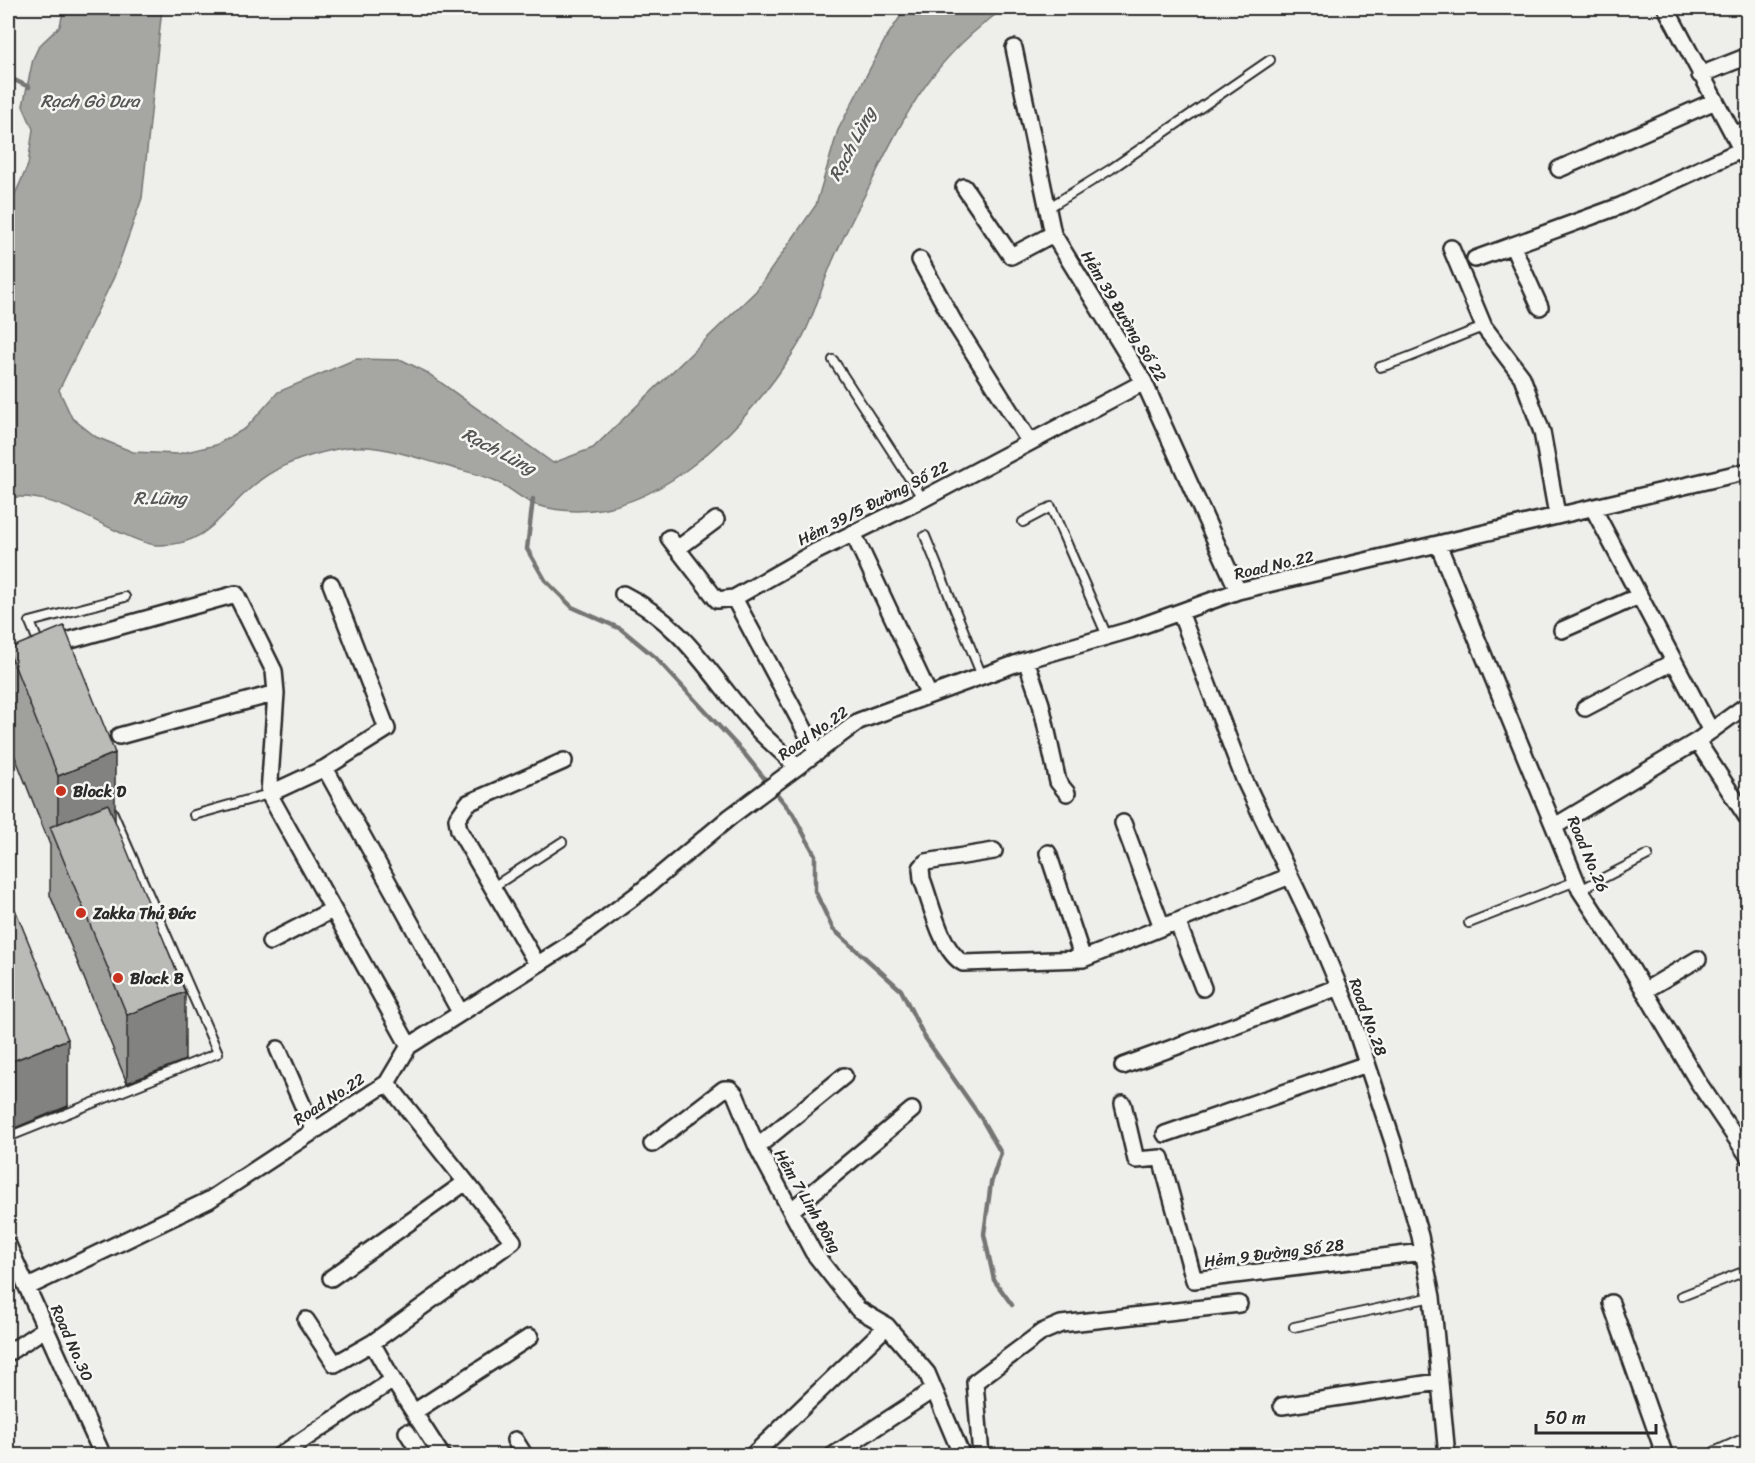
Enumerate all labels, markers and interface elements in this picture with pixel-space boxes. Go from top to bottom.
water label: Rạch Gò Dưa [40,85,142,117]
water label: Rạch Lùng [819,100,886,187]
street label: Hẻm 39 Đường Số 22 [1073,244,1175,388]
water label: Rạch Lùng [456,418,543,485]
street label: Hẻm 39/5 Đường Số 22 [792,452,954,554]
water label: R.Lũng [133,482,188,514]
street label: Road No.22 [1231,542,1317,588]
street label: Road No.22 [772,698,854,768]
place label: Block D [73,777,126,806]
marker: Block D [54,784,68,798]
street label: Road No.26 [1559,811,1617,897]
place label: Zakka Thủ Đức [92,899,197,928]
marker: Zakka Thủ Đức [74,906,88,920]
place label: Block B [130,964,184,993]
marker: Block B [111,971,125,985]
street label: Road No.28 [1340,974,1396,1061]
street label: Road No.22 [287,1065,371,1133]
street label: Hẻm 7 Linh Đông [766,1143,850,1259]
street label: Hẻm 9 Đường Số 28 [1202,1230,1346,1276]
street label: Road No.30 [42,1300,102,1386]
scale bar [1536,1397,1656,1435]
text: 50 m [1545,1402,1586,1434]

